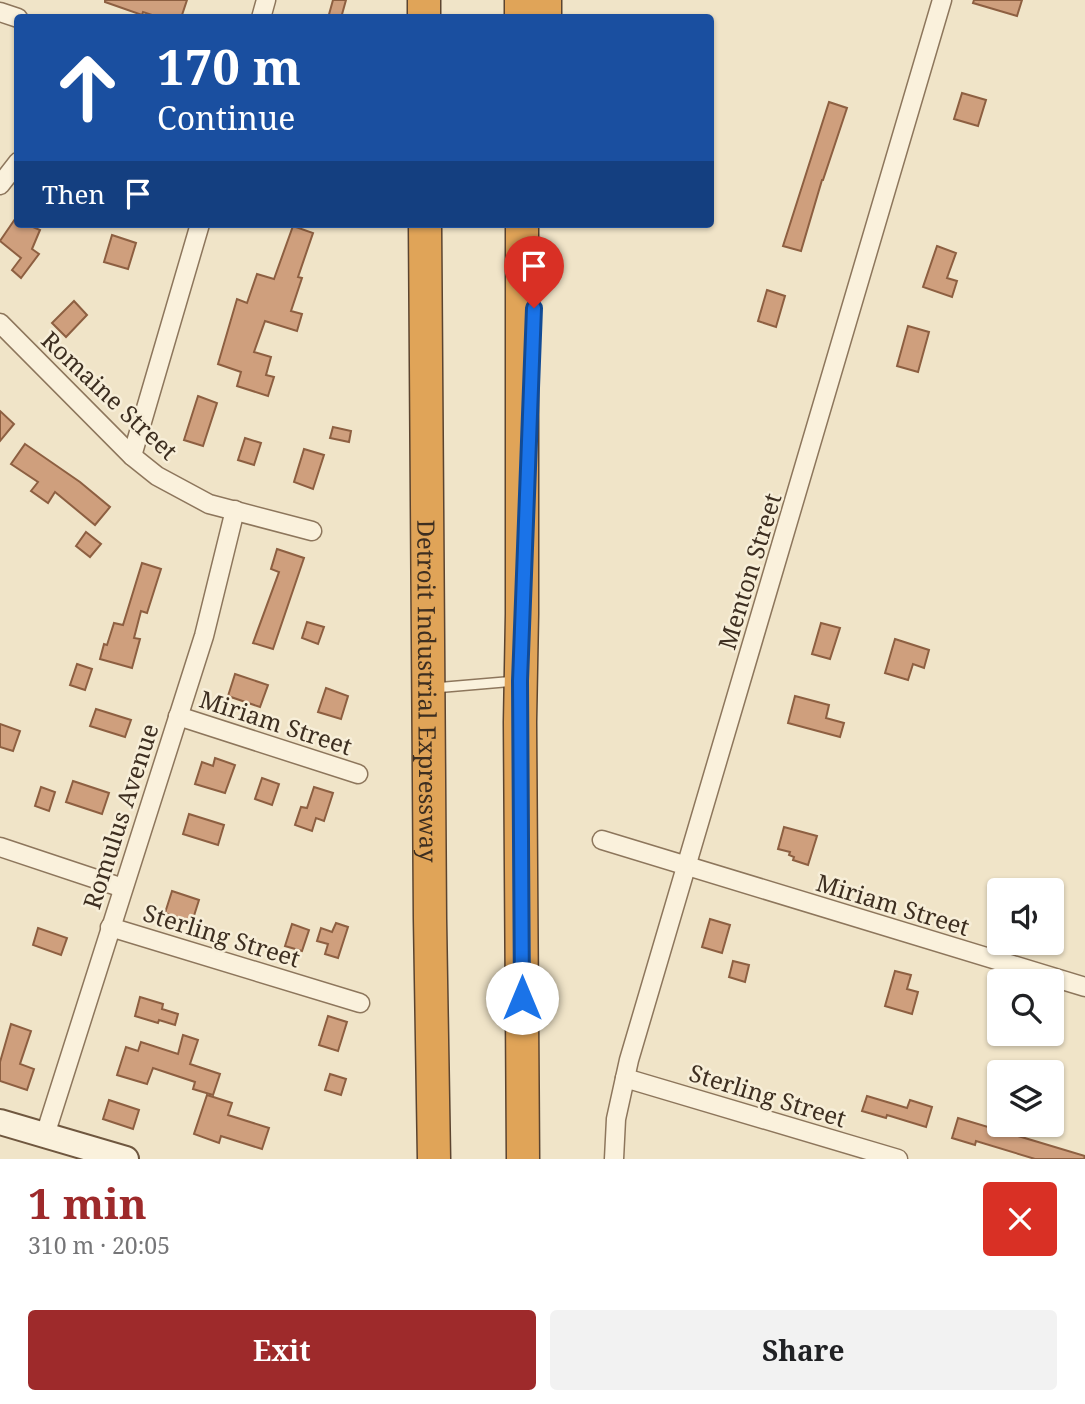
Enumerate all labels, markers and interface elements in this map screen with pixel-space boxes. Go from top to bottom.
text: 170 m [157,33,301,99]
icon: ahead [42,42,133,133]
text: Continue [157,96,295,139]
icon: arrive [119,175,157,213]
text: Then [42,176,105,212]
pin [504,236,564,308]
icon: arrive [515,247,553,285]
street label: Romaine Street [35,323,185,467]
street label: Menton Street [710,489,788,653]
street label: Detroit Industrial Expressway [411,519,446,863]
street label: Miriam Street [196,682,356,762]
street label: Romulus Avenue [74,719,166,913]
street label: Miriam Street [812,865,974,943]
map controls [987,878,1064,1137]
button: sound [987,878,1064,955]
street label: Sterling Street [140,895,304,975]
position arrow [485,961,559,1035]
button: search [987,969,1064,1046]
street label: Sterling Street [686,1055,850,1135]
button: layers [987,1060,1064,1137]
text: 1 min [28,1174,147,1231]
button: close [983,1182,1057,1256]
text: 310 m · 20:05 [28,1229,170,1261]
button: Exit [28,1310,536,1390]
button: Share [550,1310,1057,1390]

